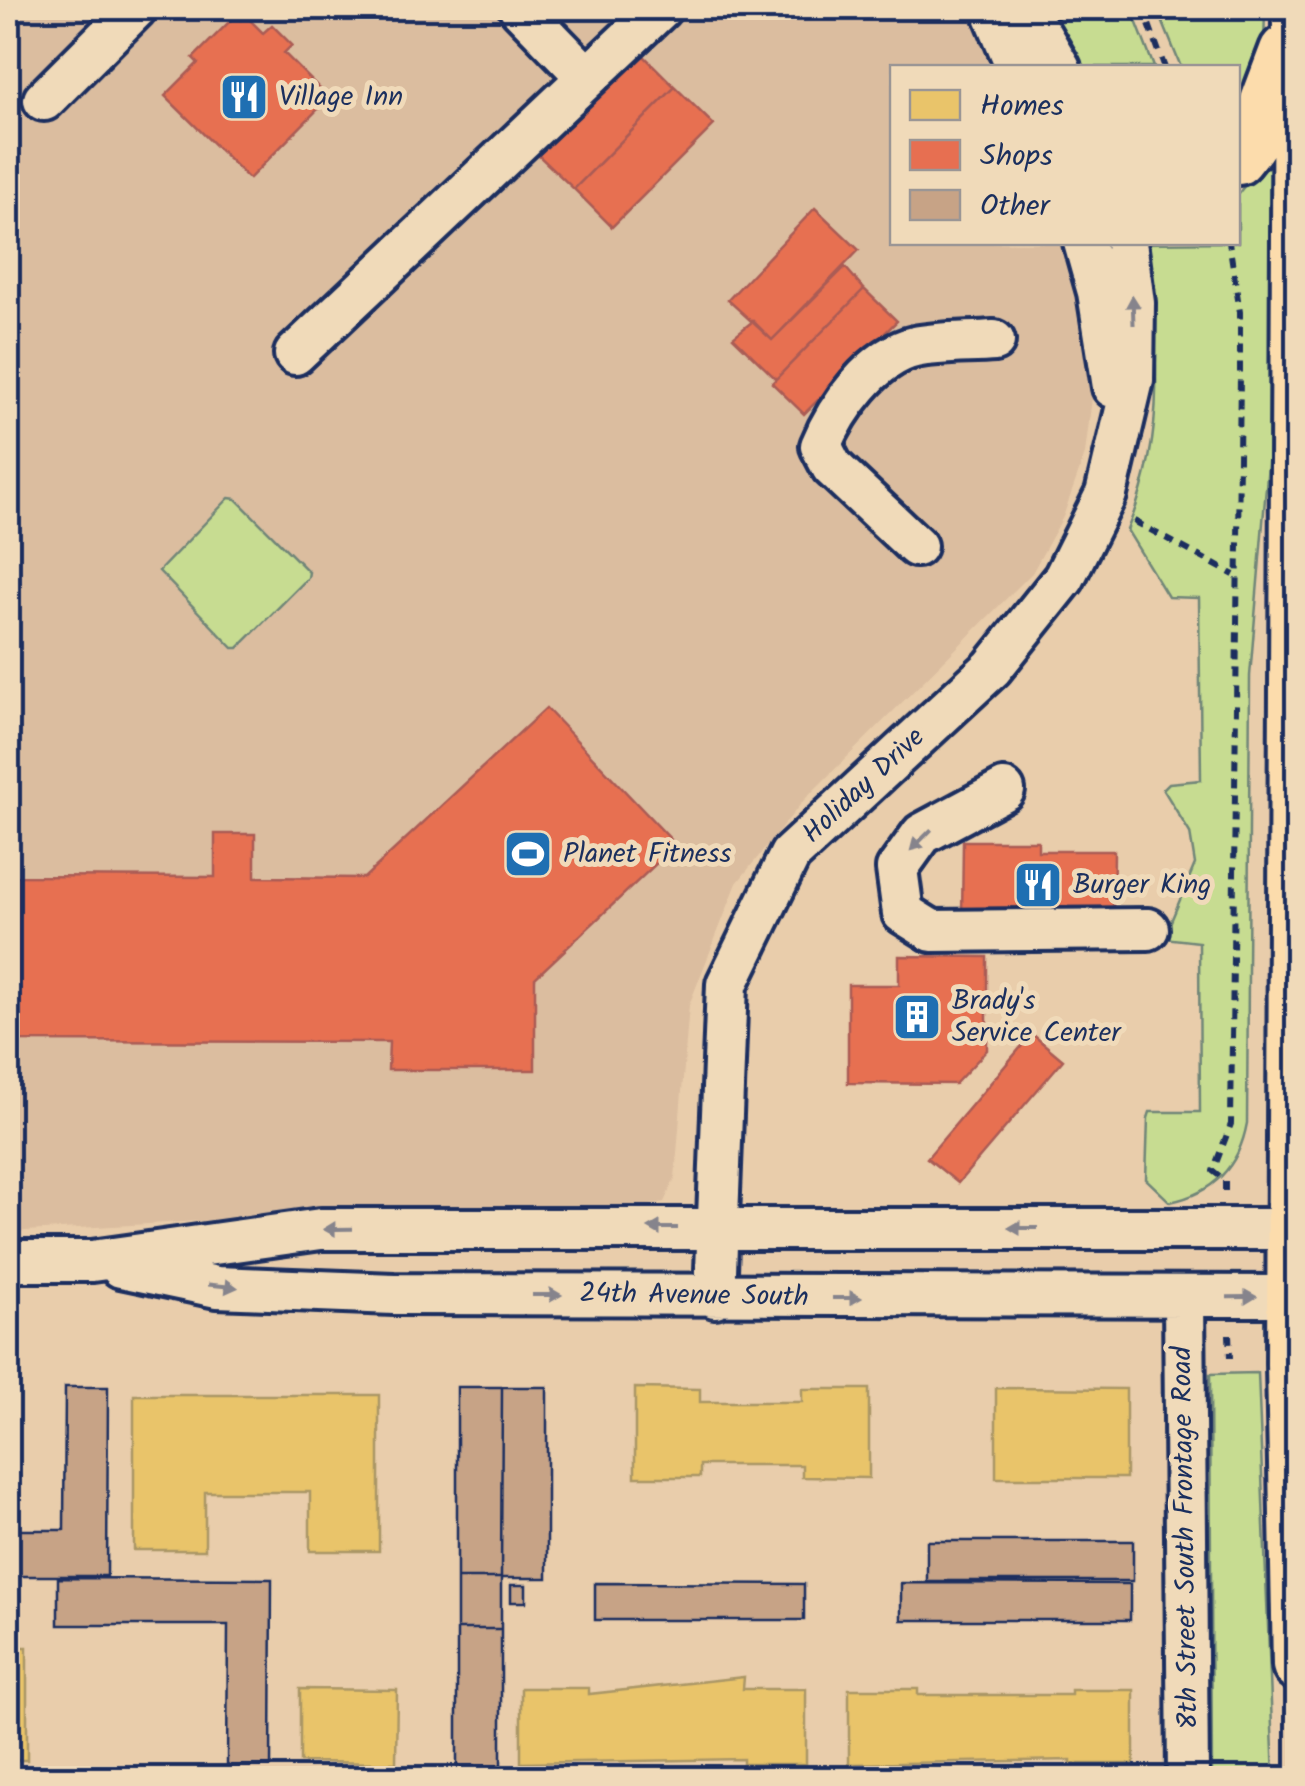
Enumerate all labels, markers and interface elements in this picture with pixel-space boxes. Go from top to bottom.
legend [890,65,1240,245]
restaurant icon: Village Inn [218,71,270,123]
place label: Village Inn [279,75,403,120]
text: Homes [980,83,1064,131]
text: Shops [980,133,1053,181]
text: Other [980,183,1052,231]
one-way arrow [1125,293,1141,325]
street label: Holiday Drive [792,716,936,855]
sports icon: Planet Fitness [502,828,554,880]
one-way arrow [909,828,933,852]
place label: Planet Fitness [563,832,731,877]
restaurant icon: Burger King [1012,859,1064,911]
place label: Burger King [1073,863,1211,908]
place label: Brady's Service Center [952,979,1122,1056]
building icon: Brady's Service Center [891,991,943,1043]
one-way arrow [647,1220,679,1236]
one-way arrow [1007,1220,1039,1236]
one-way arrow [322,1222,354,1238]
street label: 24th Avenue South [579,1272,809,1320]
one-way arrow [207,1278,239,1294]
one-way arrow [532,1287,564,1303]
one-way arrow [1227,1289,1259,1305]
one-way arrow [832,1290,864,1306]
street label: 8th Street South Frontage Road [1160,1345,1212,1730]

